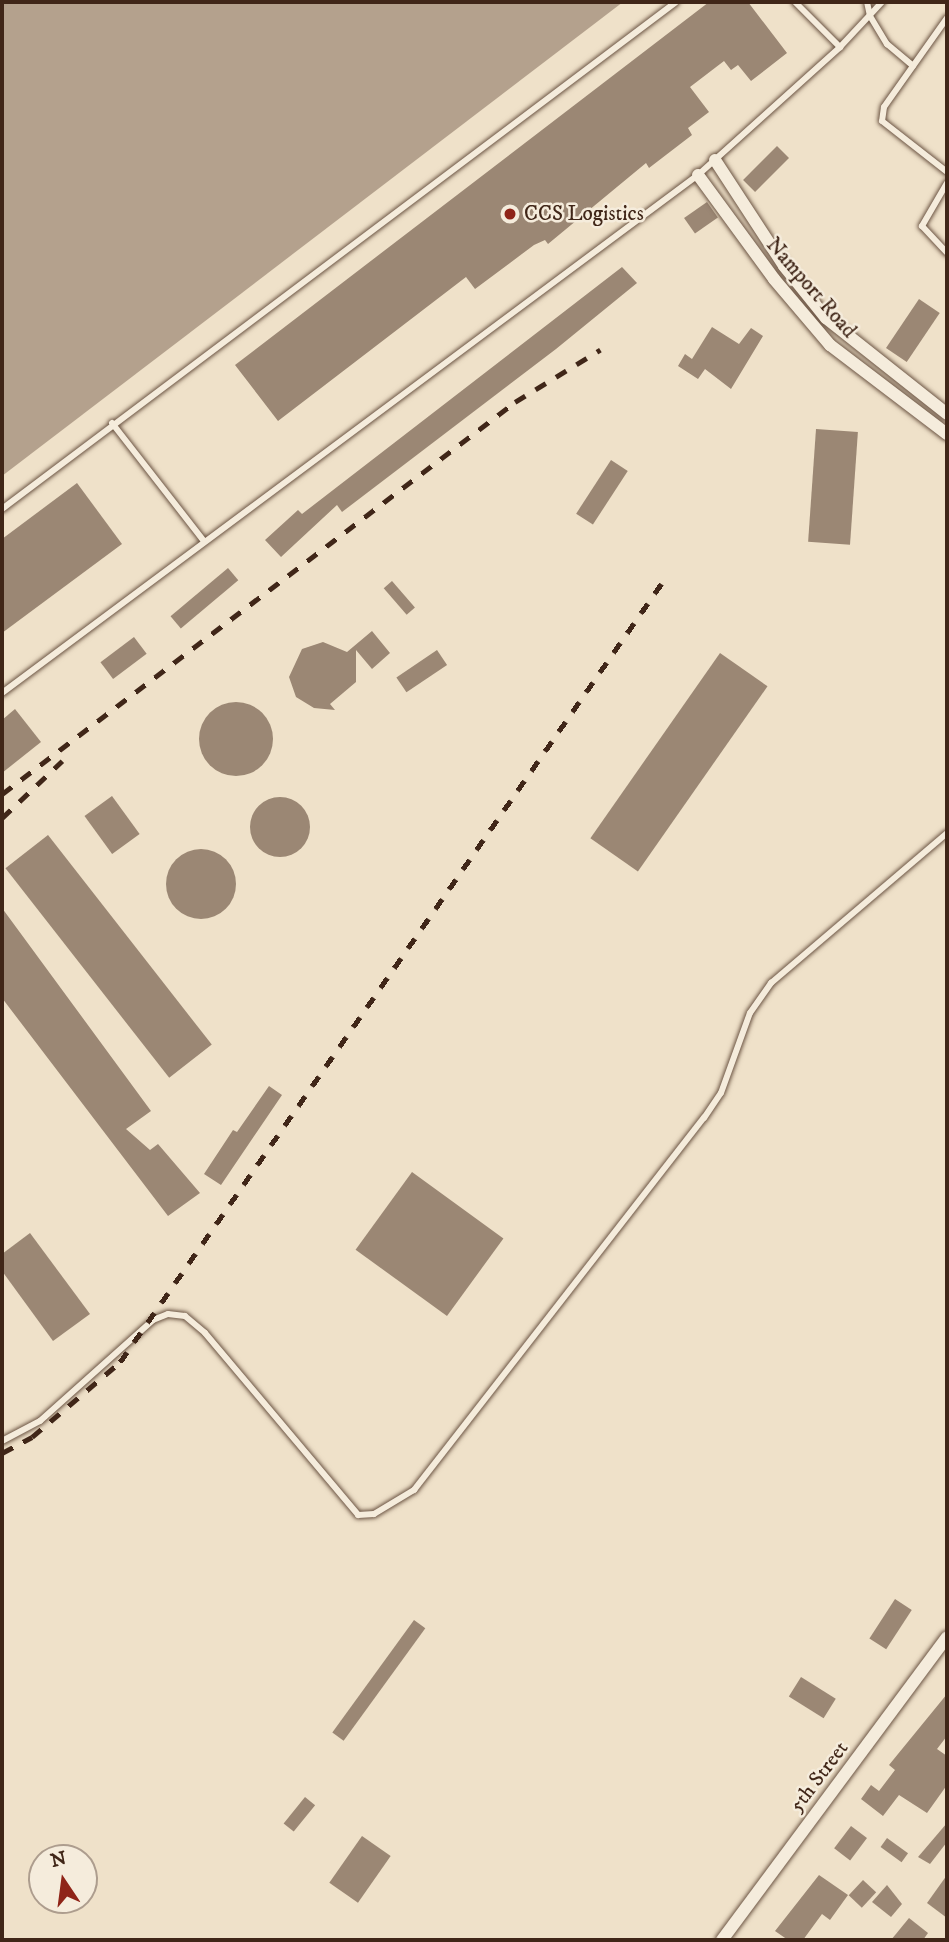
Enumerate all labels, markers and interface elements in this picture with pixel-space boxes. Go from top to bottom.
place label: CCS Logistics [524,201,644,227]
marker: CCS Logistics [502,206,518,222]
street label: Namport Road [761,233,861,343]
street label: 5th Street [784,1737,854,1817]
north arrow [28,1844,98,1914]
text: N [48,1847,69,1873]

